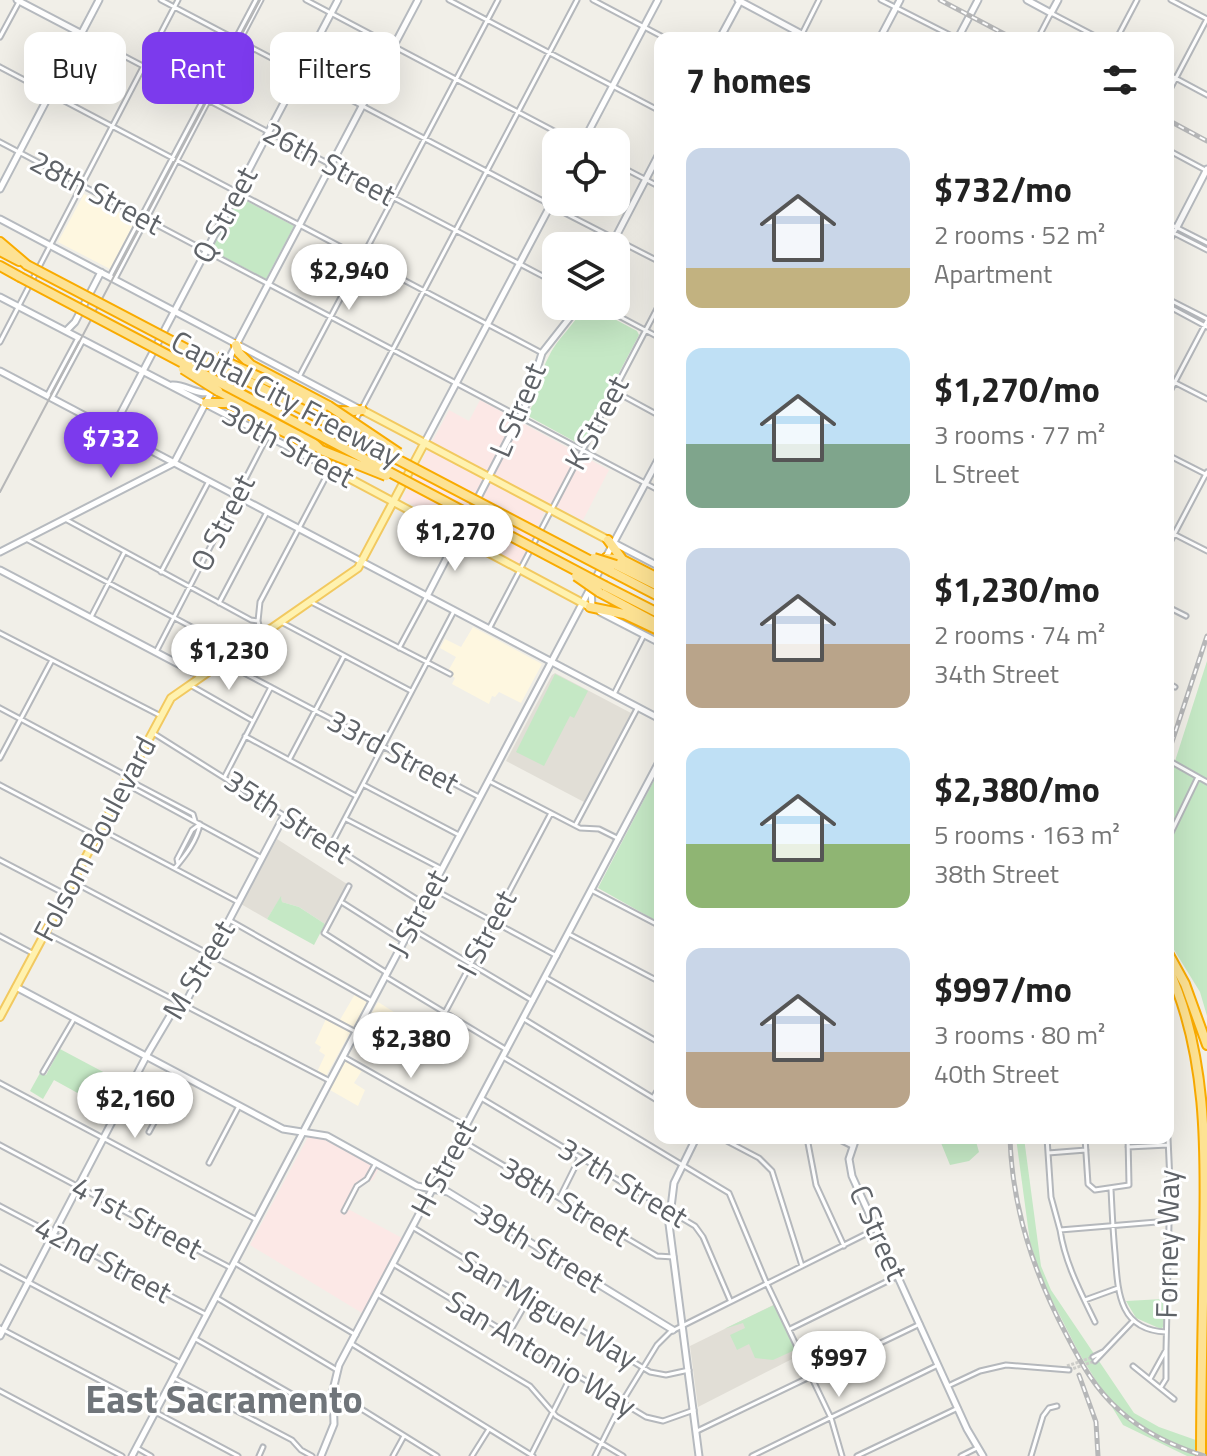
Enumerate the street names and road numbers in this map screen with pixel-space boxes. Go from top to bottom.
street label: 26th Street [255,109,404,217]
street label: 28th Street [22,138,171,246]
street label: Q Street [179,158,269,271]
street label: Capital City Freeway [163,318,410,478]
street label: L Street [477,355,558,464]
street label: K Street [552,367,640,478]
street label: 30th Street [214,391,363,499]
street label: O Street [178,465,266,579]
street label: 33rd Street [319,697,468,805]
street label: Folsom Boulevard [21,728,168,949]
street label: 35th Street [216,758,362,875]
street label: J Street [375,860,459,964]
street label: I Street [444,881,528,984]
street label: M Street [150,910,246,1028]
street label: H Street [398,1110,488,1224]
street label: 37th Street [550,1125,698,1239]
street label: 38th Street [492,1144,640,1258]
street label: 41st Street [64,1163,211,1271]
street label: Forney Way [1143,1169,1191,1319]
street label: C Street [838,1177,921,1288]
street label: 39th Street [466,1190,614,1304]
street label: 42nd Street [27,1204,181,1315]
street label: San Miguel Way [450,1238,647,1381]
street label: San Antonio Way [438,1278,645,1428]

